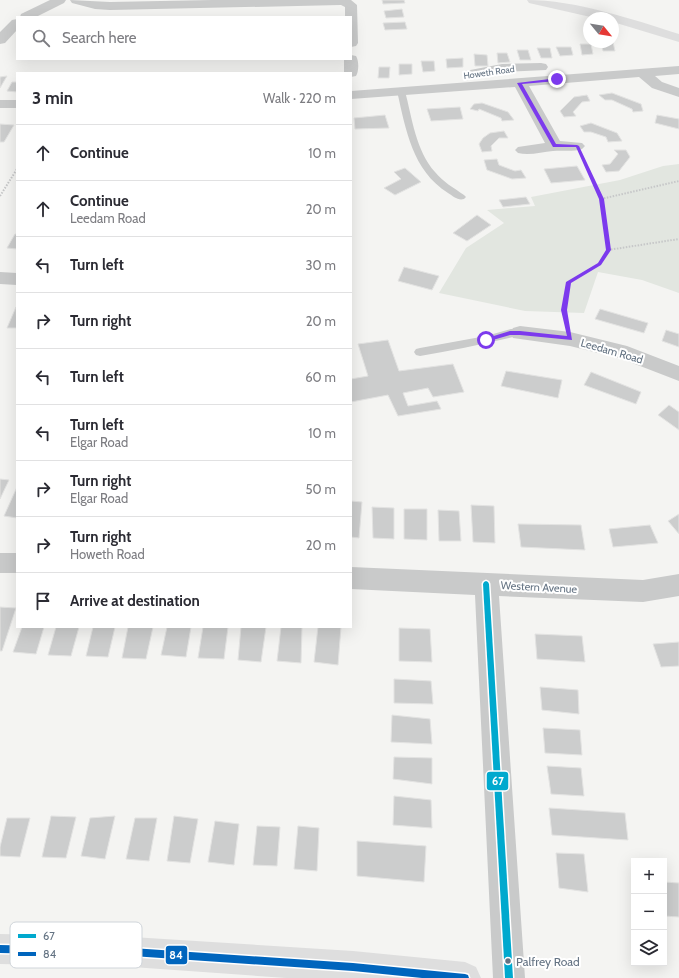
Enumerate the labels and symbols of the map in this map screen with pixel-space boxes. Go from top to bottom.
north arrow [583,12,619,48]
street label: Howeth Road [463,63,515,81]
route end [548,70,566,88]
route start [477,331,495,349]
street label: Leedam Road [579,335,645,367]
street label: Western Avenue [500,578,578,596]
line badge: 67 [486,771,509,791]
text: 67 [492,774,504,788]
legend [10,922,142,968]
text: 67 [43,929,55,943]
line badge: 84 [165,945,188,965]
text: 84 [43,947,57,961]
text: 84 [169,948,183,962]
place label: Palfrey Road [516,954,580,969]
marker: Palfrey Road [503,956,513,966]

